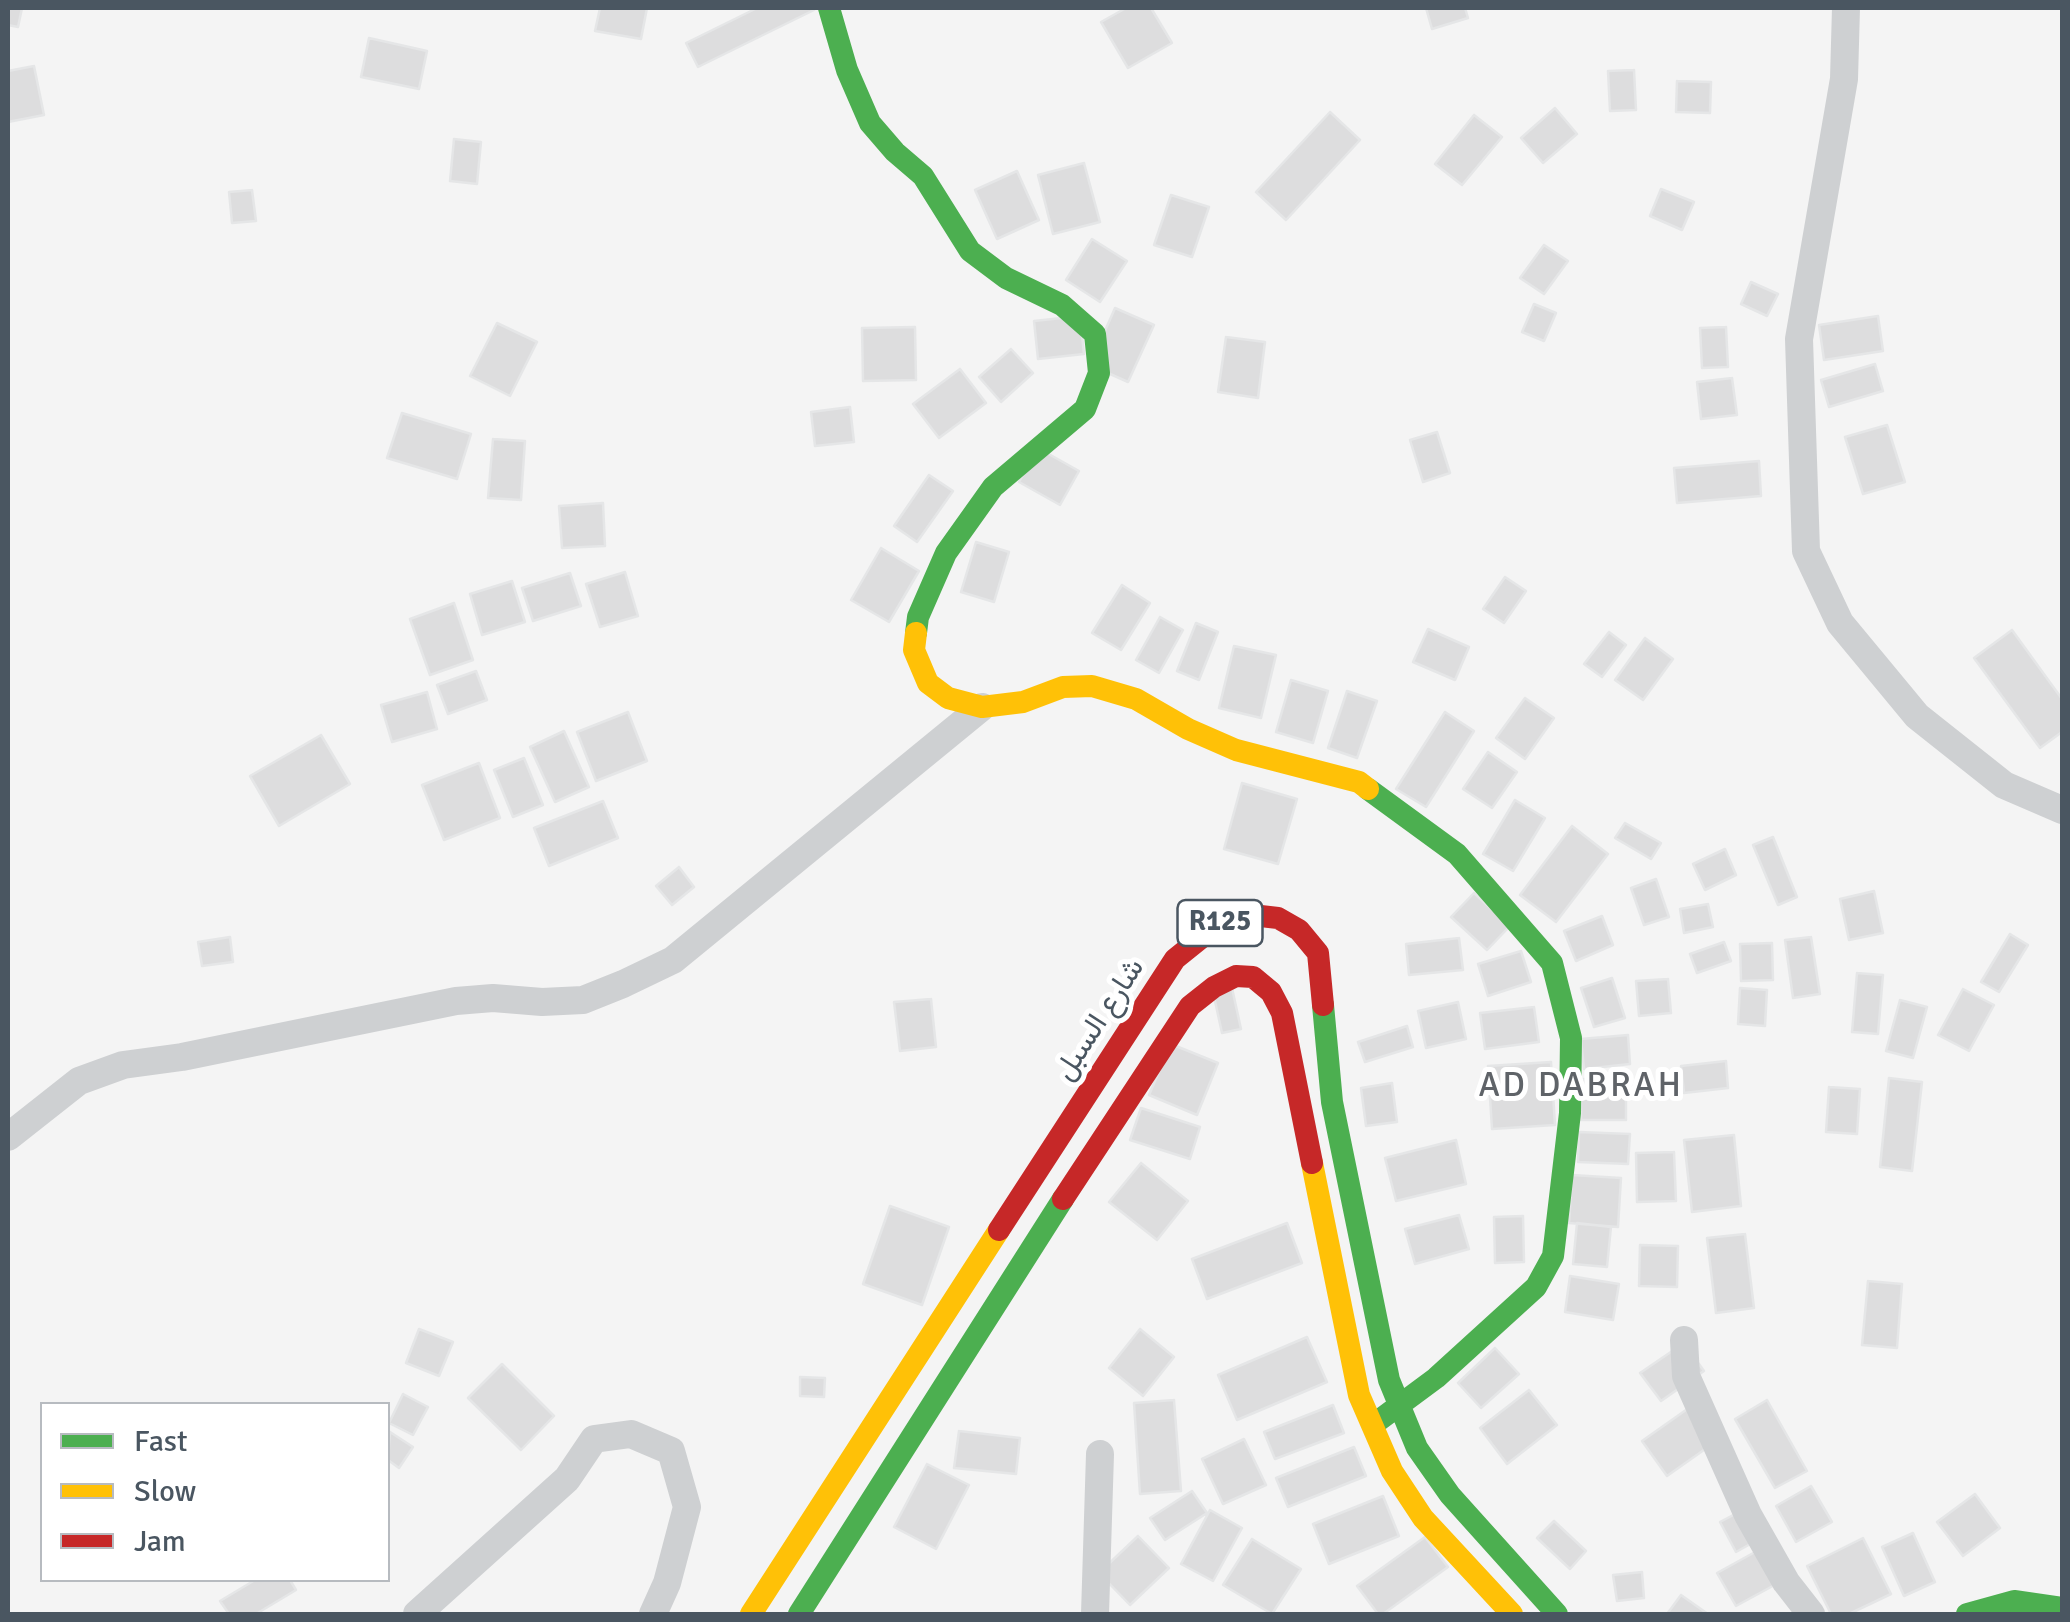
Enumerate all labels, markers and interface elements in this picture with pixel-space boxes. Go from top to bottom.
road number: R125 [1178,900,1262,946]
street label: شارع السبل [1047,952,1153,1088]
district label: AD DABRAH [1478,1066,1684,1108]
legend [40,1402,390,1582]
text: Fast [134,1423,187,1460]
text: Slow [134,1473,196,1510]
text: Jam [134,1523,186,1560]

